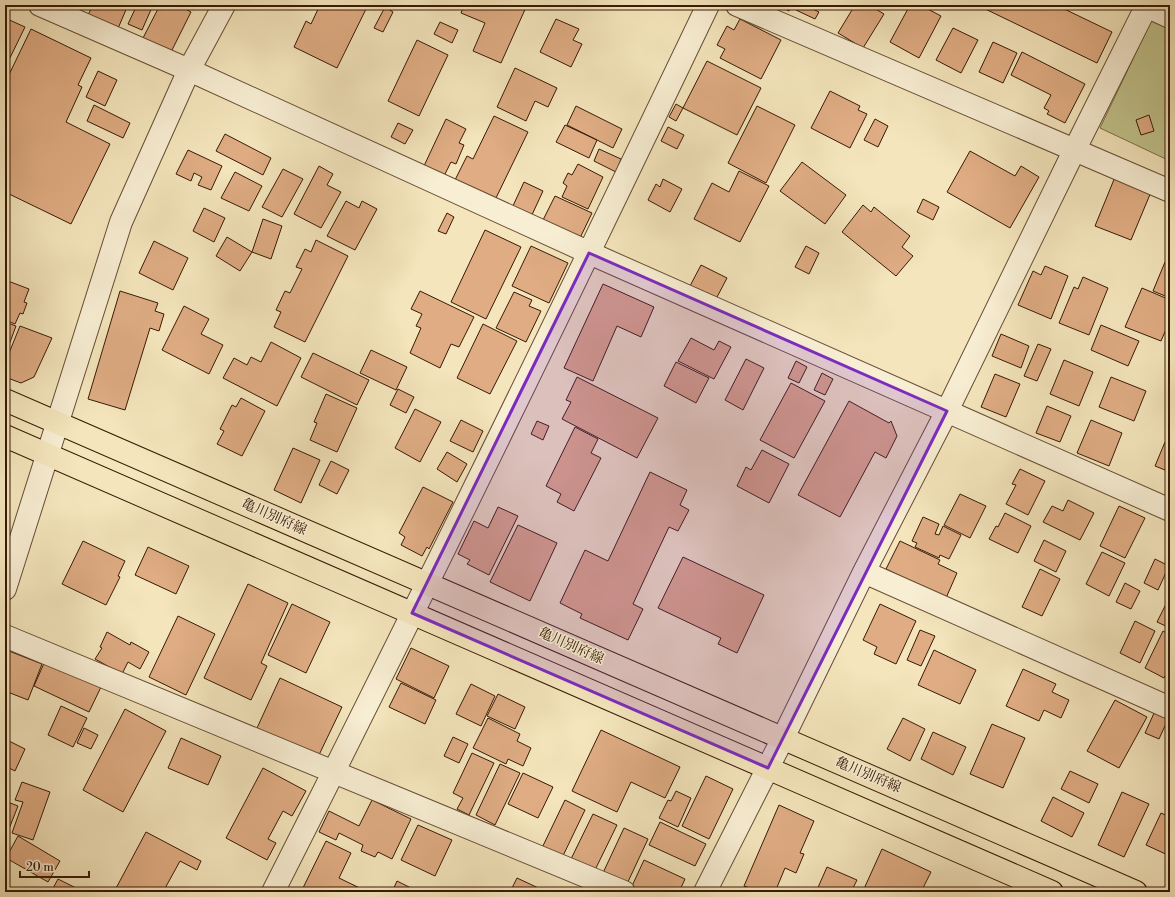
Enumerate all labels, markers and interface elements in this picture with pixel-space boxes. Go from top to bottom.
street label: 亀川別府線 [238,495,310,539]
street label: 亀川別府線 [535,624,607,668]
street label: 亀川別府線 [832,753,904,797]
scale bar [20,853,89,879]
text: 20 m [26,860,54,875]

